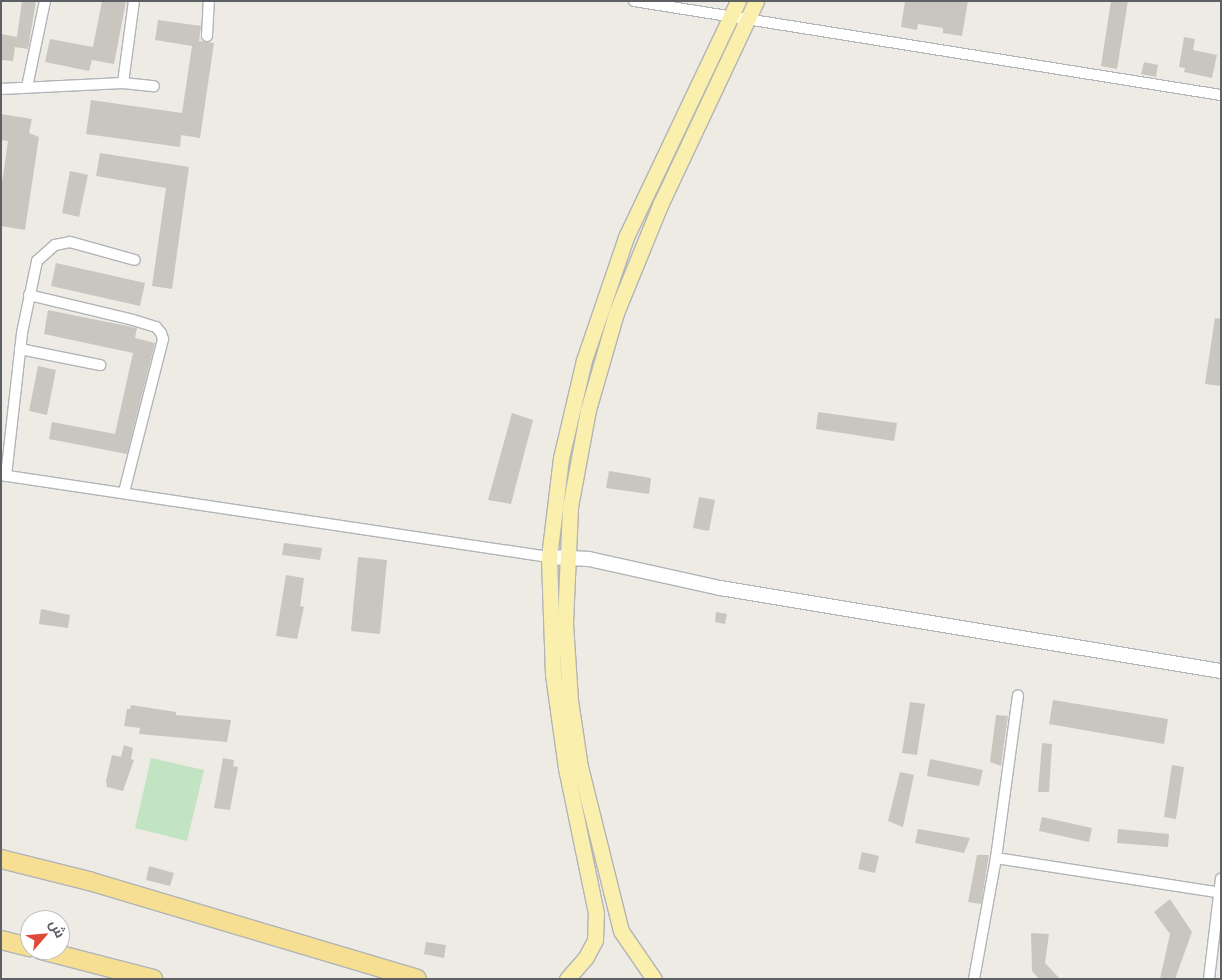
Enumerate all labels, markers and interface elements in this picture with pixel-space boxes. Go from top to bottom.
north arrow [20,910,70,960]
text: ش [45,917,70,941]

